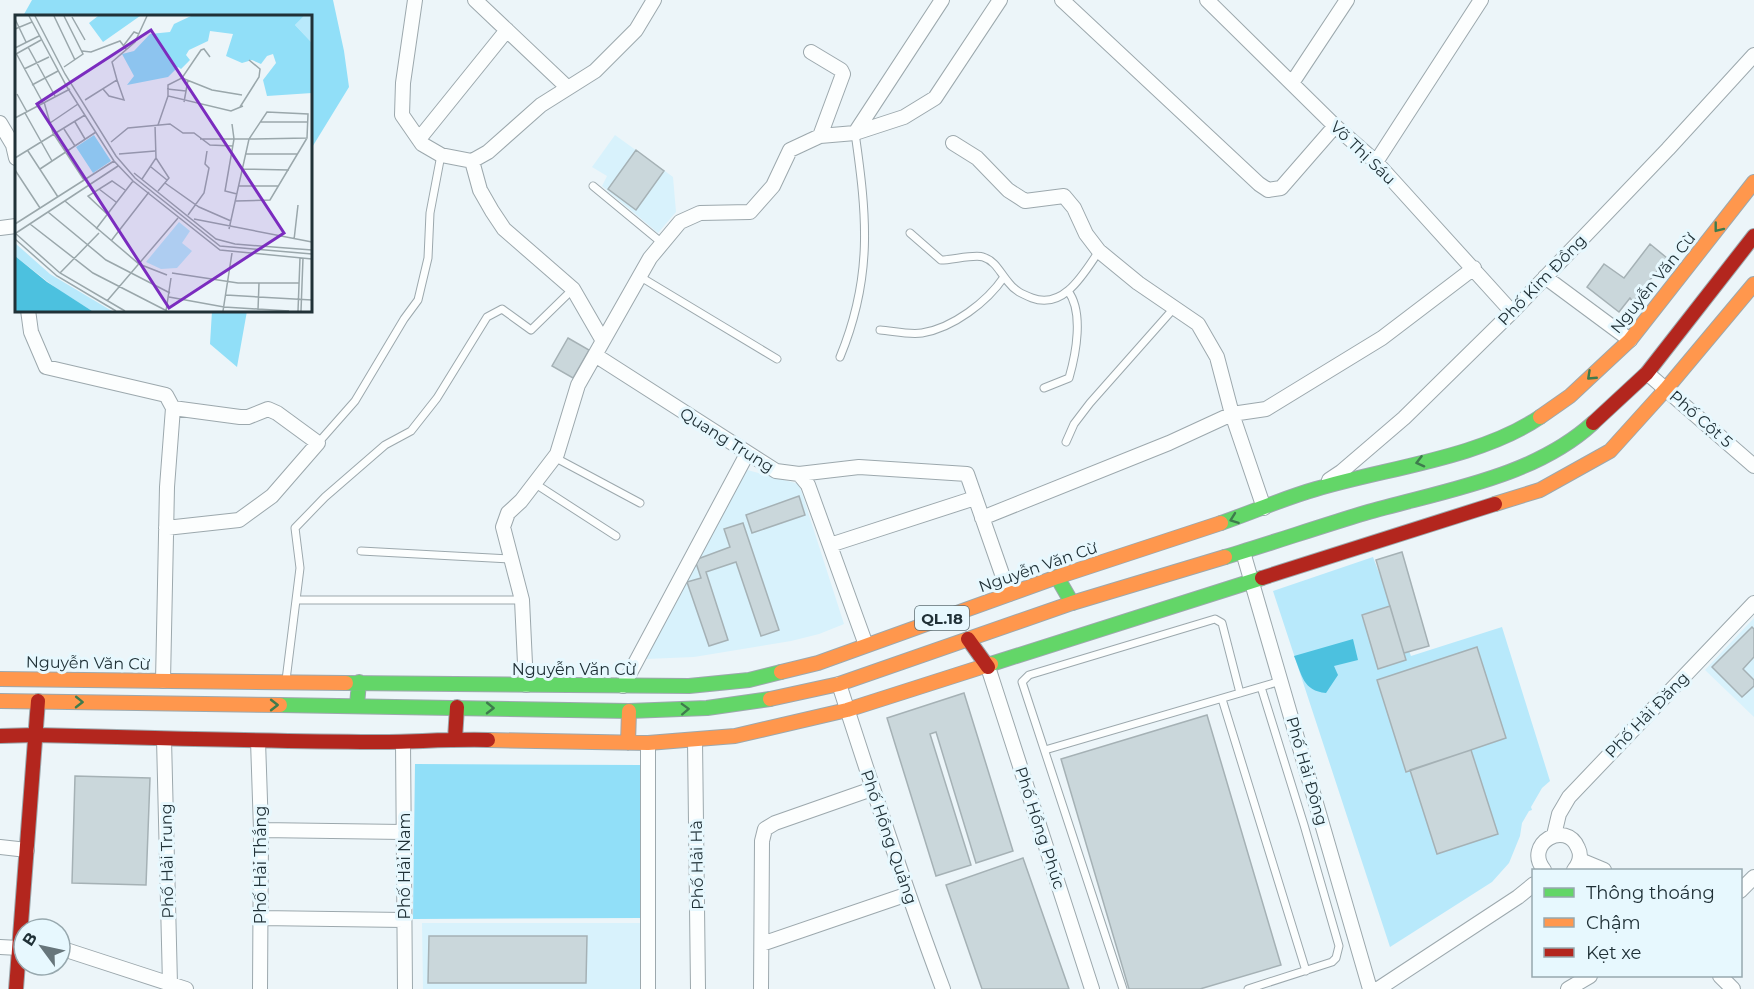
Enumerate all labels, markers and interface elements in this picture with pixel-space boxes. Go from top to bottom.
inset map [15,15,312,312]
street label: Võ Thị Sáu [1327,117,1399,189]
one-way arrow [1715,221,1726,232]
street label: Nguyễn Văn Cừ [1606,229,1700,337]
street label: Phố Kim Đồng [1494,231,1590,329]
one-way arrow [1588,368,1599,379]
street label: Phố Cột 5 [1666,386,1736,452]
street label: Quang Trung [676,403,778,477]
one-way arrow [1416,455,1426,468]
one-way arrow [1229,511,1240,524]
street label: Nguyễn Văn Cừ [976,538,1100,596]
road number: QL.18 [915,606,969,630]
street label: Nguyễn Văn Cừ [26,652,151,674]
street label: Nguyễn Văn Cừ [512,660,636,679]
street label: Phố Hải Đăng [1601,668,1693,762]
one-way arrow [75,696,84,708]
one-way arrow [270,699,279,711]
one-way arrow [486,702,495,714]
one-way arrow [681,703,690,716]
street label: Phố Hải Đông [1282,714,1332,828]
street label: Phố Hồng Phúc [1011,764,1069,892]
street label: Phố Hồng Quảng [857,767,921,907]
street label: Phố Hải Trung [156,803,178,919]
street label: Phố Hải Thắng [251,806,270,924]
street label: Phố Hải Nam [395,813,414,919]
street label: Phố Hải Hà [687,820,707,910]
legend [1532,869,1742,977]
text: Thông thoáng [1586,882,1715,904]
text: Chậm [1586,912,1641,934]
north arrow [12,917,72,977]
text: B [19,929,41,949]
text: Kẹt xe [1586,942,1642,964]

